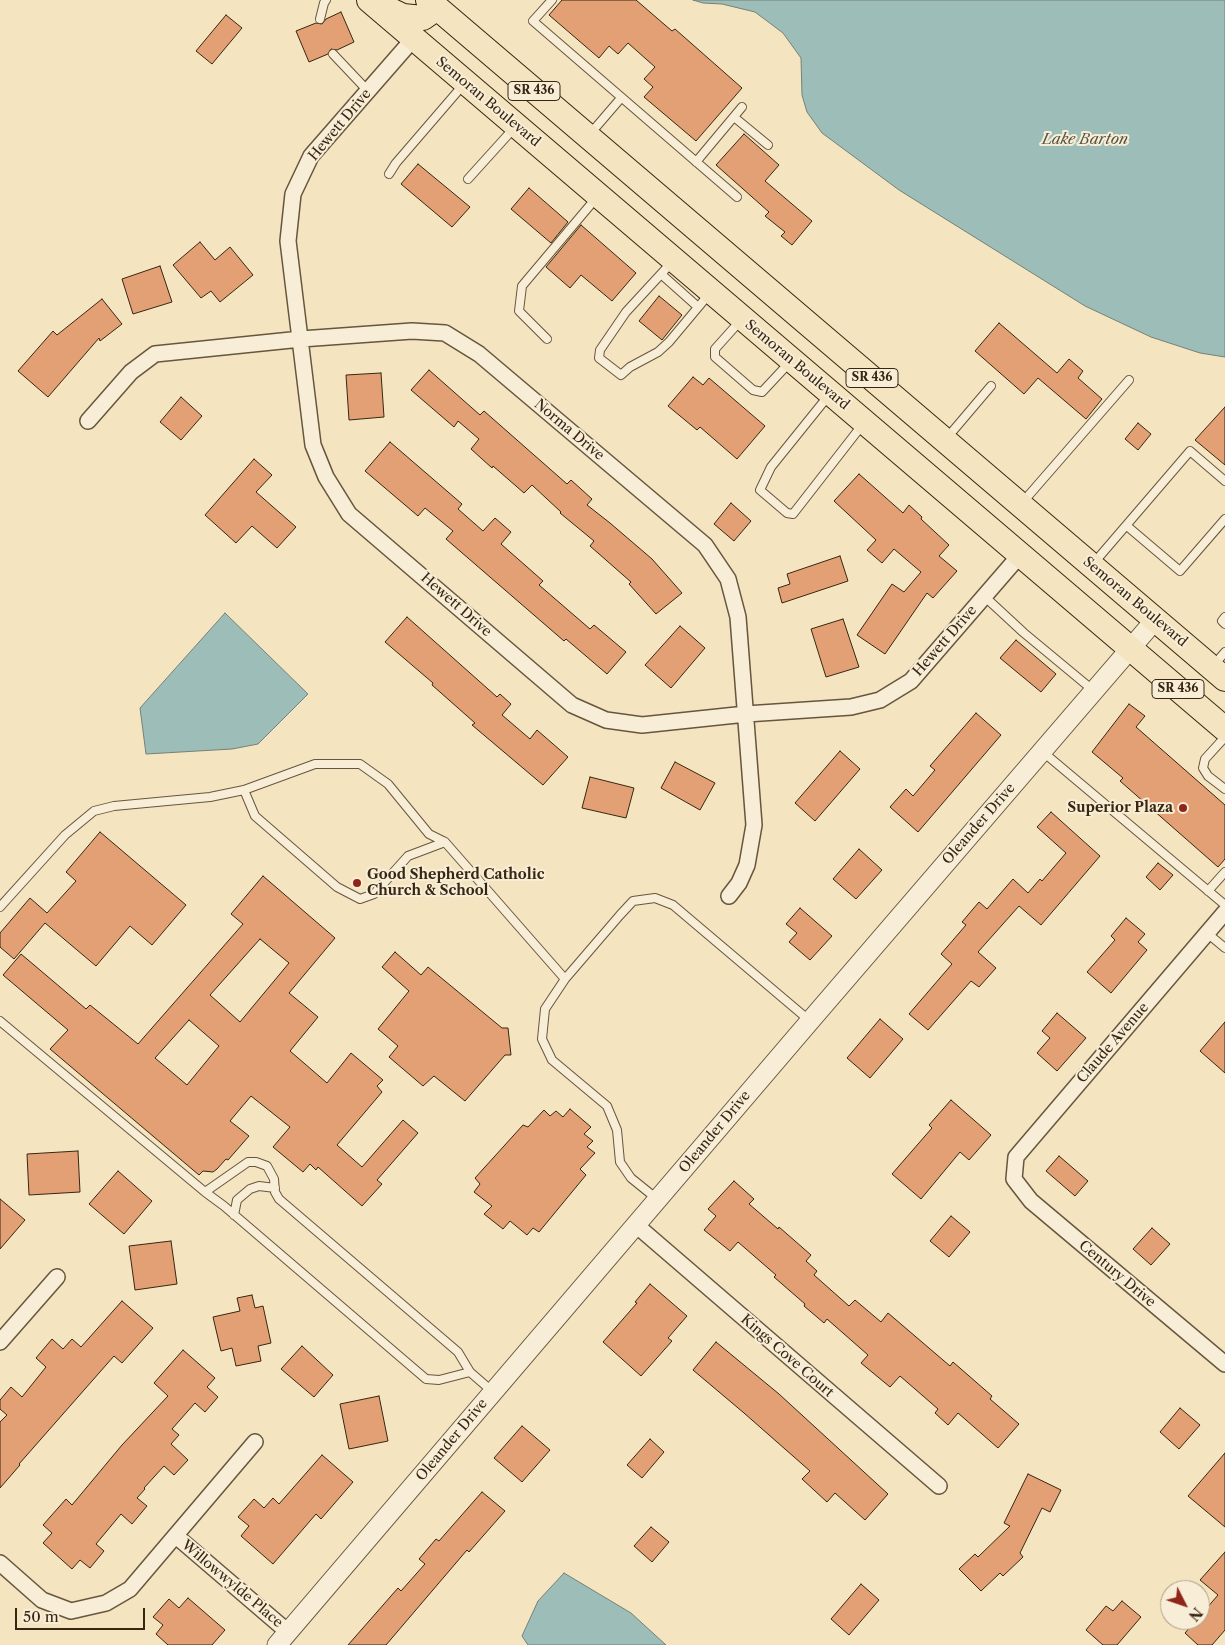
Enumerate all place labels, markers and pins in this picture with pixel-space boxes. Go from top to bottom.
place label: Superior Plaza [1067,800,1173,816]
marker: Superior Plaza [1177,802,1189,814]
place label: Good Shepherd Catholic Church & School [367,867,544,900]
marker: Good Shepherd Catholic Church & School [351,877,363,889]

